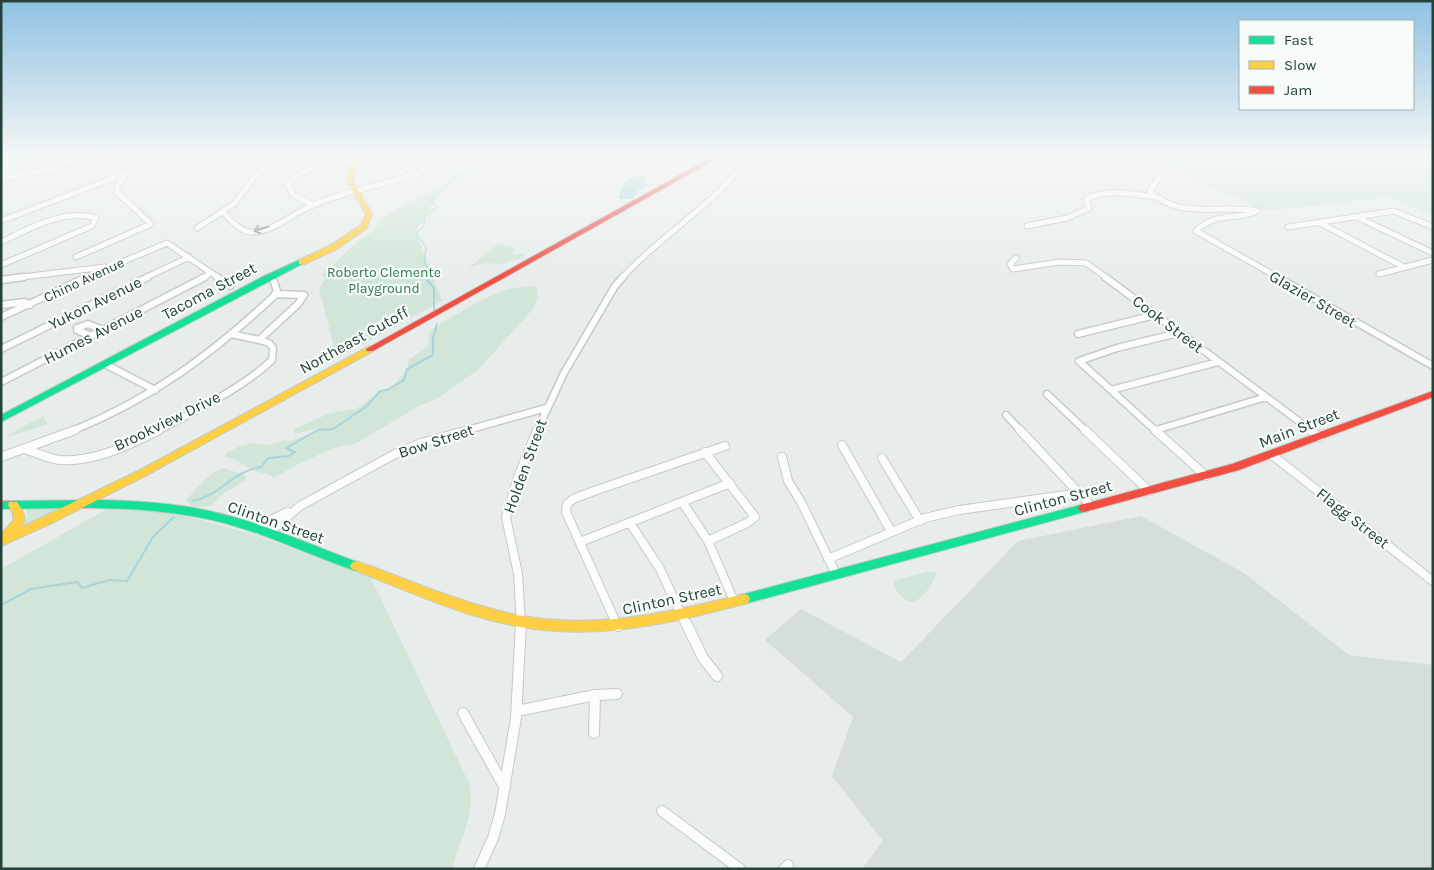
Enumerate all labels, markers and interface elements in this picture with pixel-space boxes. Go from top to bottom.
legend [1239,20,1414,110]
text: Fast [1284,31,1314,49]
text: Slow [1284,56,1316,74]
text: Jam [1284,81,1312,99]
one-way arrow [254,225,270,235]
street label: Chino Avenue [41,254,127,306]
street label: Tacoma Street [159,258,259,324]
park label: Roberto Clemente Playground [327,264,441,297]
street label: Glazier Street [1266,266,1360,332]
street label: Yukon Avenue [45,272,145,334]
street label: Cook Street [1129,291,1207,357]
street label: Humes Avenue [40,302,146,368]
street label: Northeast Cutoff [296,302,412,378]
street label: Brookview Drive [111,387,223,455]
street label: Main Street [1256,404,1342,452]
street label: Holden Street [499,416,551,516]
street label: Bow Street [396,420,476,462]
street label: Clinton Street [1012,476,1114,520]
street label: Flagg Street [1313,484,1393,552]
street label: Clinton Street [225,497,327,547]
street label: Clinton Street [621,579,723,619]

